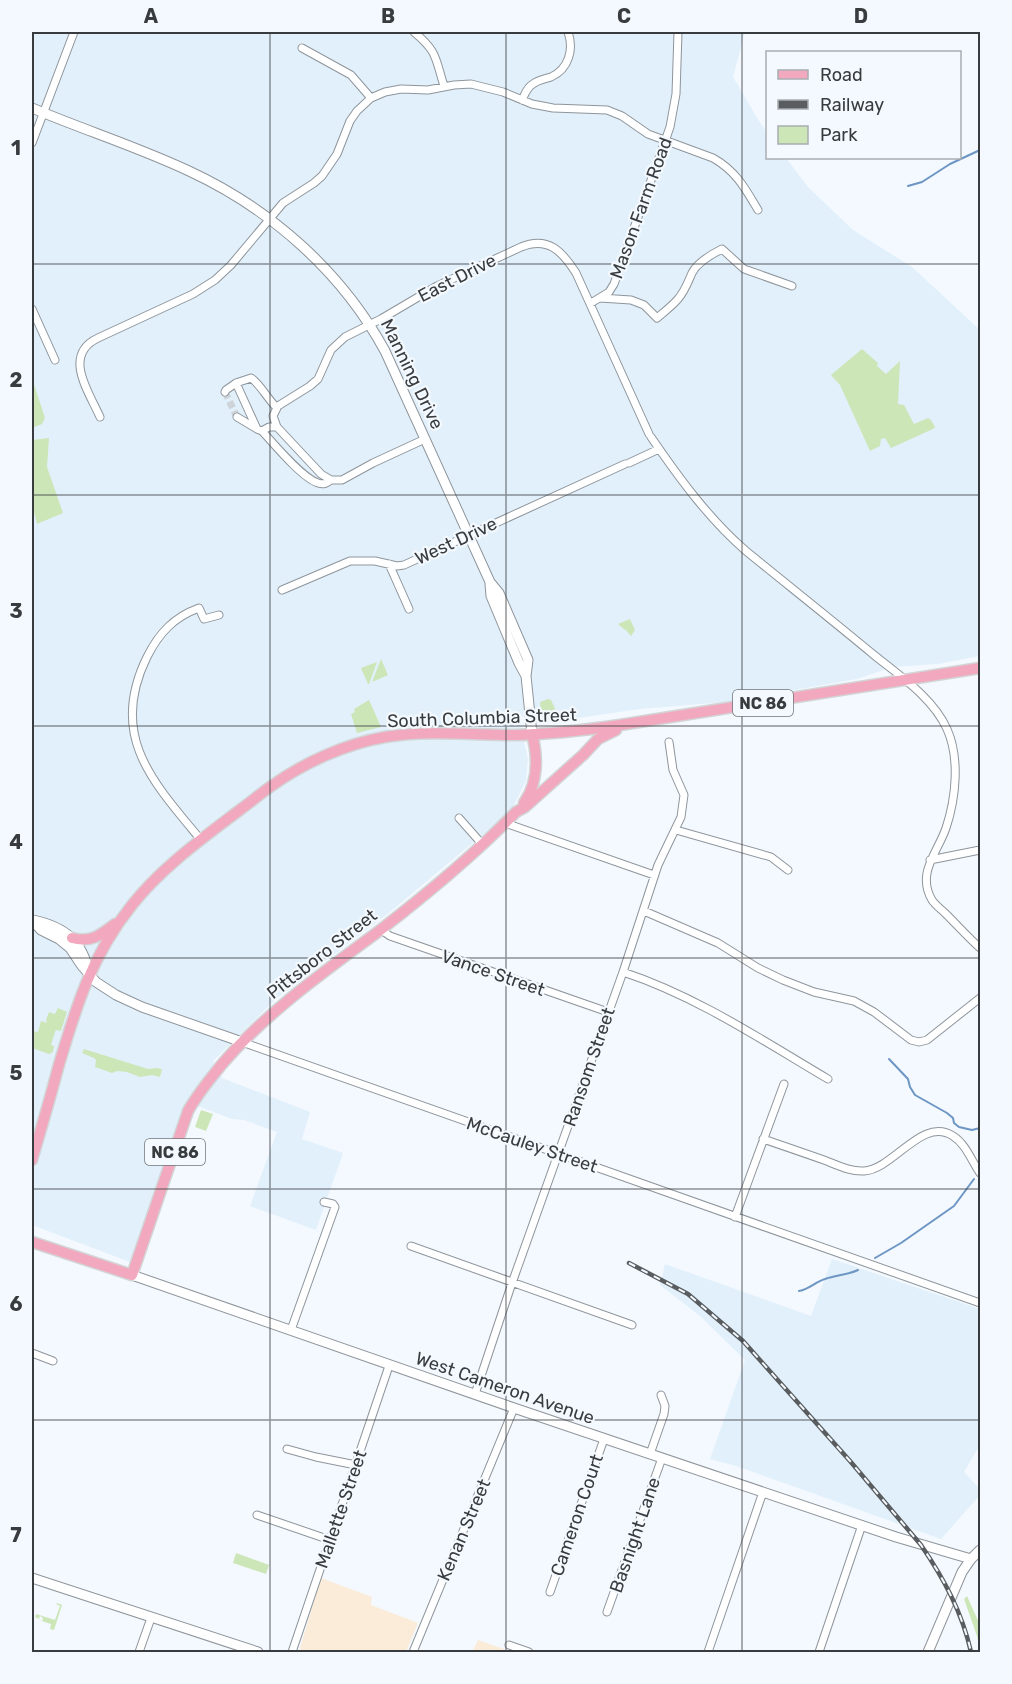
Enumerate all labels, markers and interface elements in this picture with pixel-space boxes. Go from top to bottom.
text: A [144,4,159,28]
text: B [381,4,395,28]
text: C [617,4,631,28]
text: D [854,4,868,28]
legend [766,51,961,159]
text: Road [820,64,863,86]
text: Railway [820,94,884,116]
text: Park [820,124,858,146]
street label: Mason Farm Road [605,134,677,282]
text: 1 [11,136,21,160]
street label: East Drive [414,249,500,307]
street label: Manning Drive [376,315,448,433]
text: 2 [10,368,23,392]
street label: West Drive [411,512,501,570]
text: 3 [9,599,23,623]
road number: NC 86 [733,690,793,716]
street label: South Columbia Street [387,704,577,732]
text: 4 [9,830,23,854]
street label: Pittsboro Street [263,904,381,1004]
street label: Vance Street [438,945,548,1001]
street label: Ransom Street [558,1005,620,1129]
text: 5 [10,1061,23,1085]
street label: McCauley Street [464,1112,600,1178]
road number: NC 86 [145,1139,205,1165]
text: 6 [9,1292,23,1316]
street label: West Cameron Avenue [413,1347,597,1429]
street label: Mallette Street [310,1447,372,1571]
street label: Cameron Court [546,1451,608,1579]
street label: Basnight Lane [605,1474,665,1596]
street label: Kenan Street [433,1476,495,1584]
text: 7 [10,1523,22,1547]

